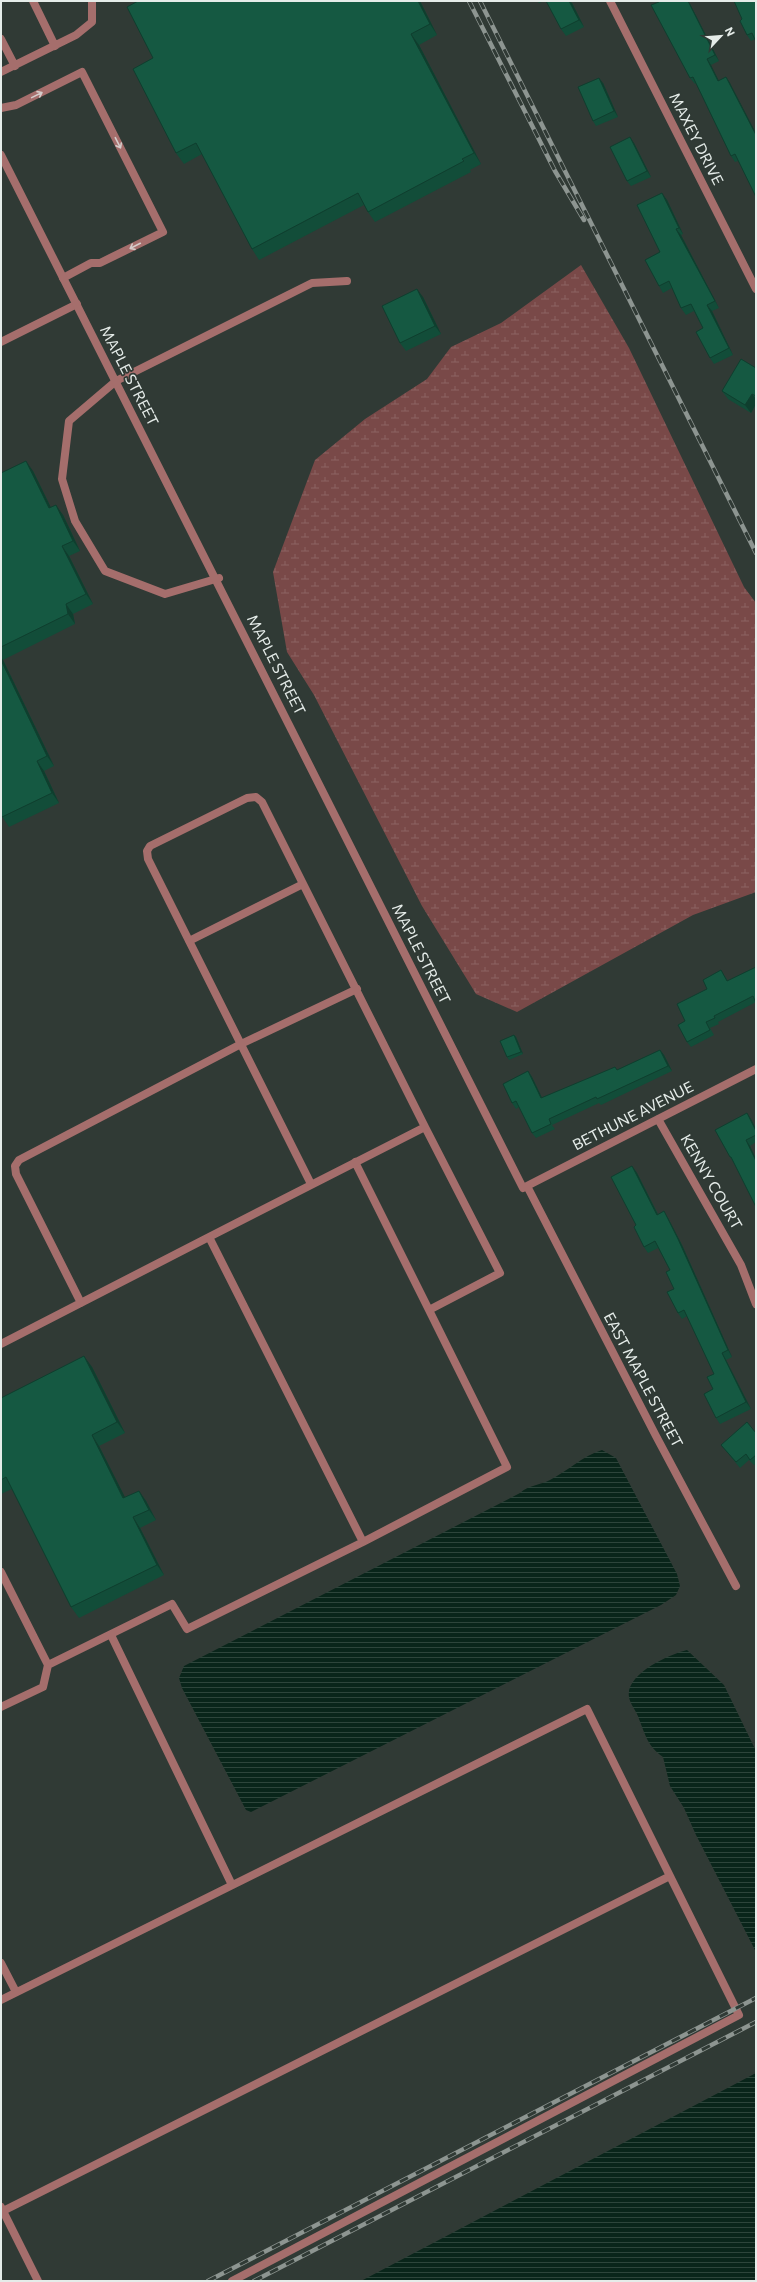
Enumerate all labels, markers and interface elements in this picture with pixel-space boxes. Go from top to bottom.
north arrow [701,16,741,56]
text: N [723,25,738,38]
street label: MAXEY DRIVE [666,89,728,188]
one-way arrow [31,90,43,98]
one-way arrow [115,137,122,149]
one-way arrow [129,242,141,250]
street label: MAPLE STREET [97,322,163,429]
street label: MAPLE STREET [244,611,310,718]
street label: MAPLE STREET [389,900,455,1007]
street label: BETHUNE AVENUE [569,1077,696,1153]
street label: KENNY COURT [677,1131,747,1233]
street label: EAST MAPLE STREET [601,1309,687,1451]

